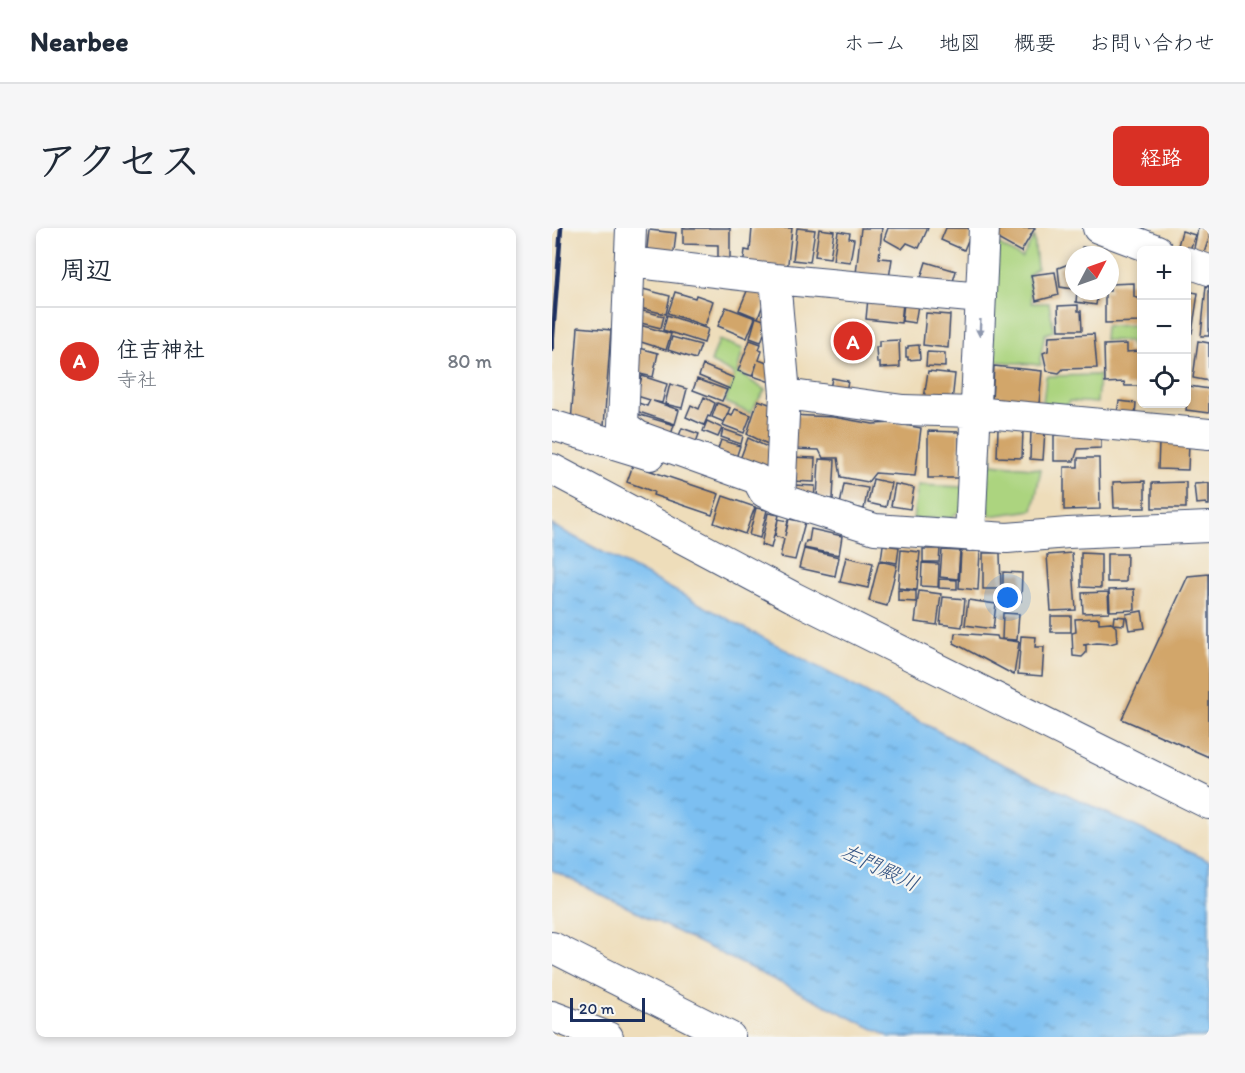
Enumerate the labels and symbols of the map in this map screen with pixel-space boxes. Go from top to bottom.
north arrow [1065,246,1119,300]
pin: A [834,318,872,364]
one-way arrow [975,319,984,338]
your location [993,583,1022,612]
water label: 左門殿川 [837,838,923,896]
scale bar [570,995,645,1022]

